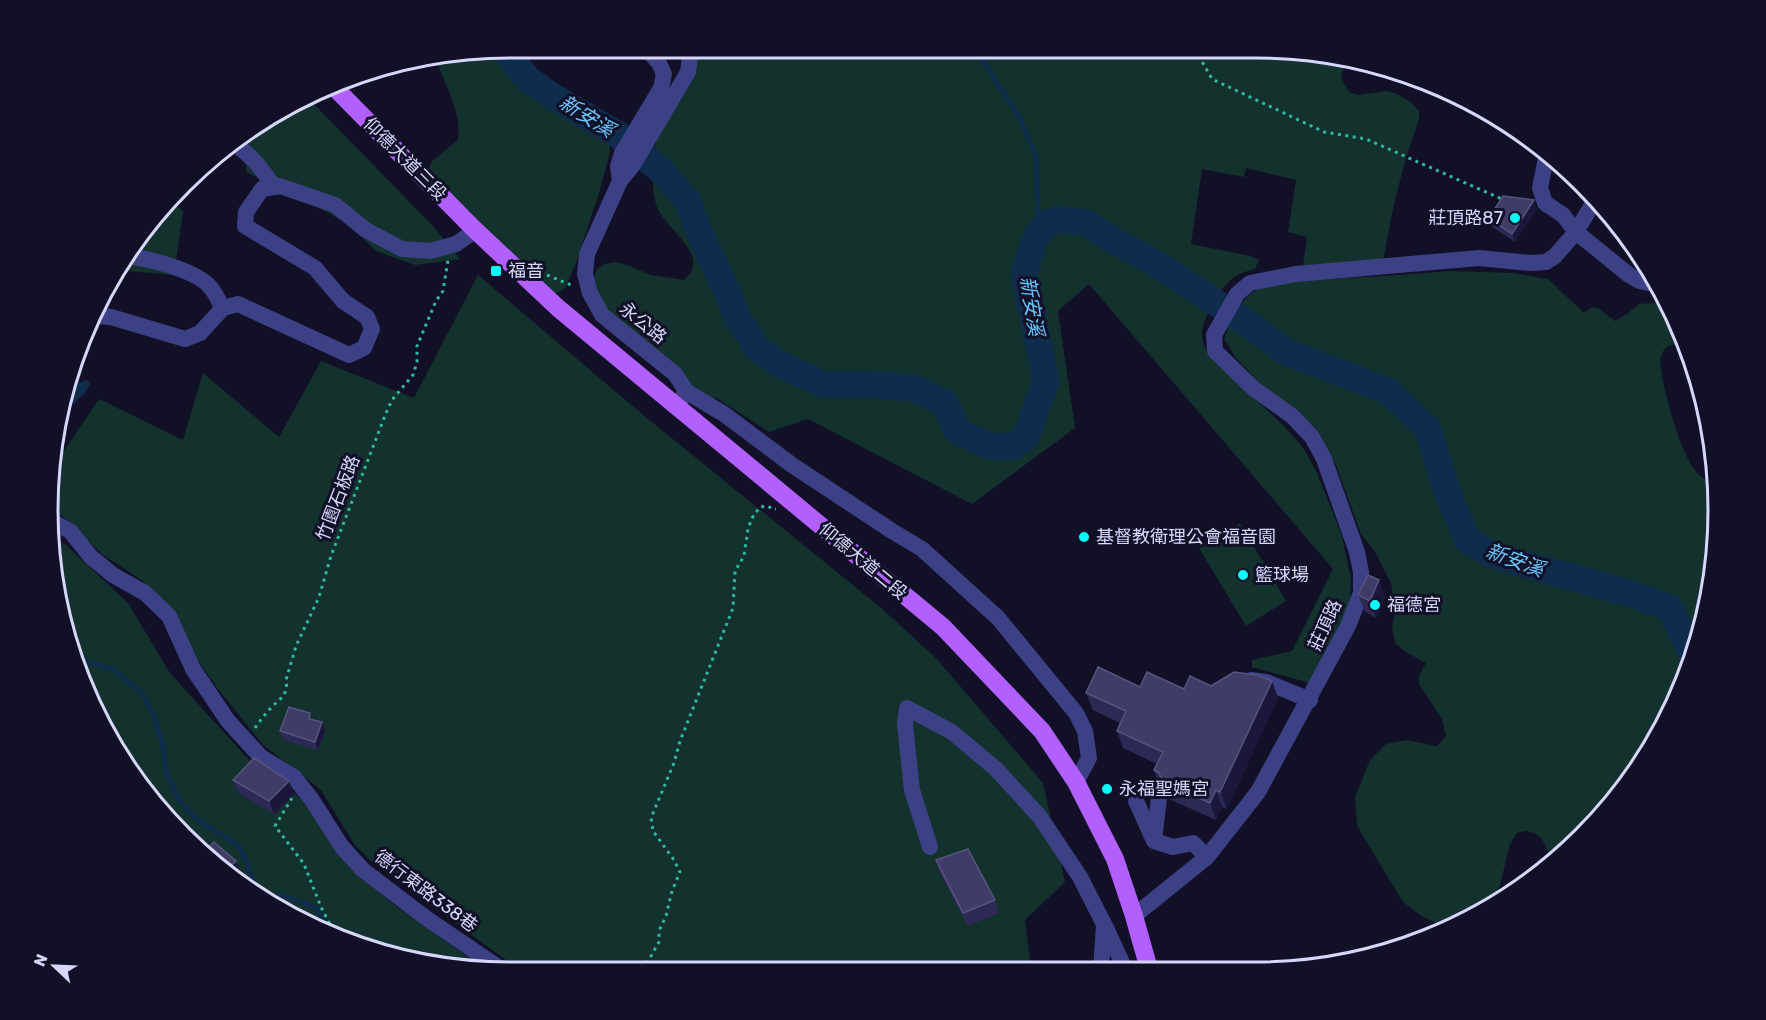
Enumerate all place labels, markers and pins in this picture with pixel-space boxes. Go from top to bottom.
place label: 莊頂路87 [1428,207,1503,229]
marker: 莊頂路87 [1508,211,1522,225]
place label: 福音 [508,260,544,282]
marker: 福音 [489,264,503,278]
place label: 基督教衛理公會福音園 [1096,526,1276,548]
marker: 基督教衛理公會福音園 [1077,530,1091,544]
place label: 籃球場 [1255,564,1309,586]
marker: 籃球場 [1236,568,1250,582]
place label: 福德宮 [1387,594,1441,616]
marker: 福德宮 [1368,598,1382,612]
place label: 永福聖媽宮 [1119,778,1209,800]
marker: 永福聖媽宮 [1100,782,1114,796]

